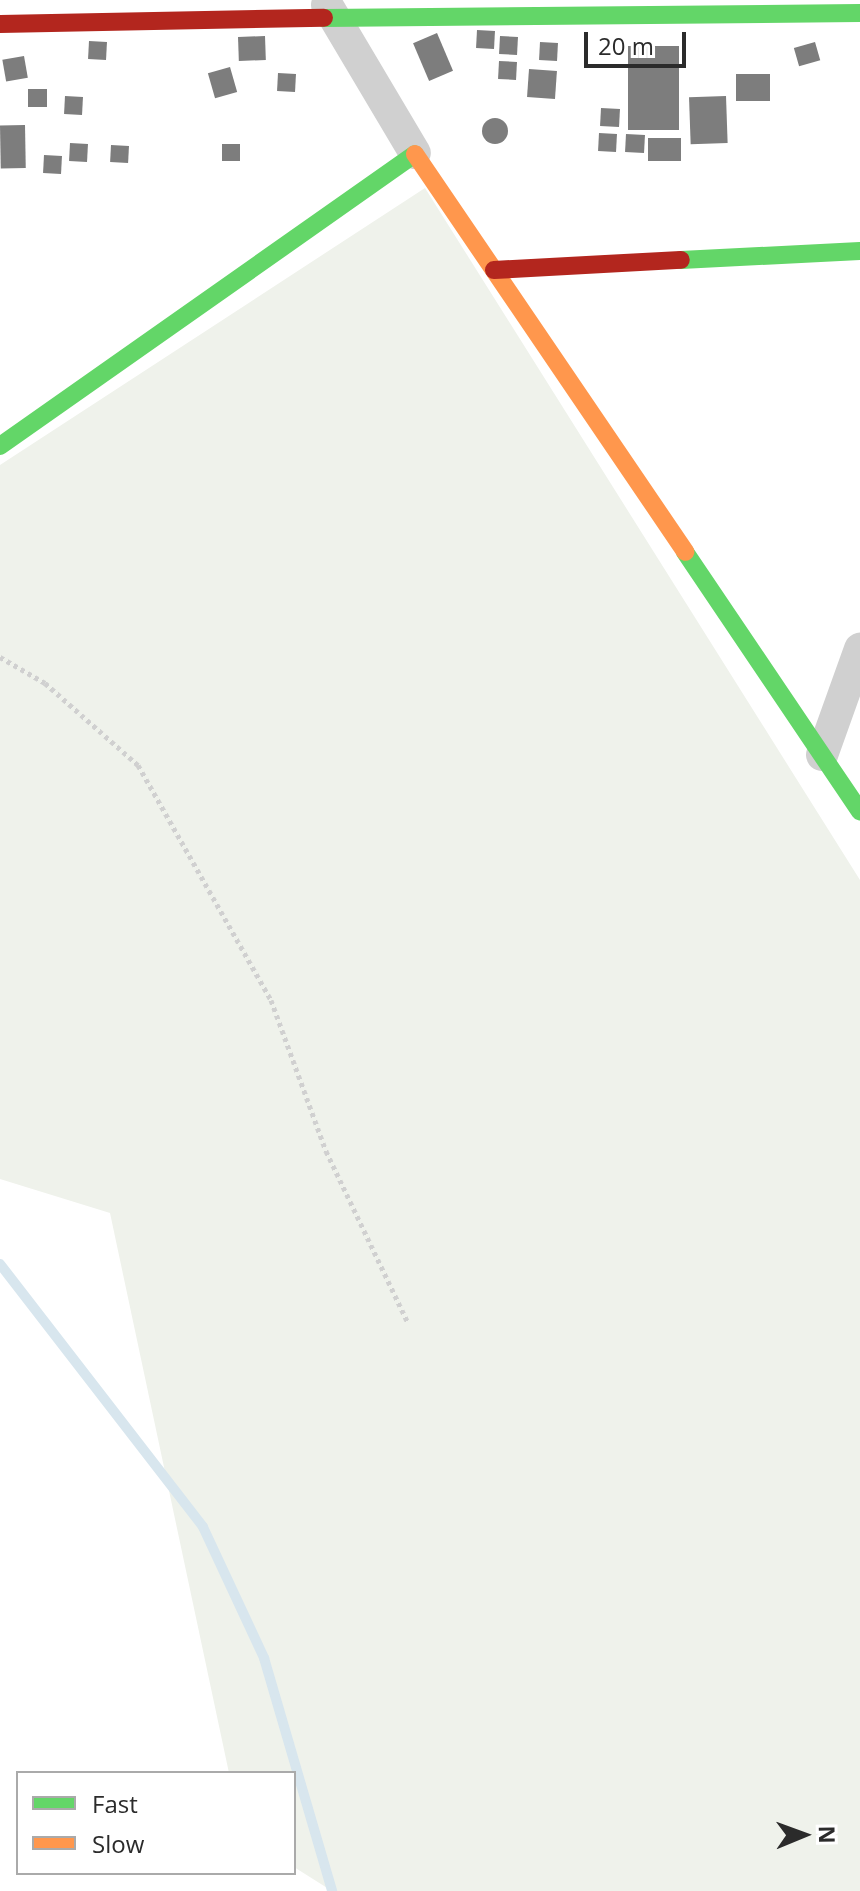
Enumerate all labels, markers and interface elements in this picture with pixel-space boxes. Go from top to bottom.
scale bar [588,16,690,66]
text: 20 m [598,29,654,62]
legend [16,1771,296,1875]
text: Fast [92,1787,138,1820]
north arrow [764,1795,844,1875]
text: N [813,1825,843,1844]
text: Slow [92,1827,144,1860]

